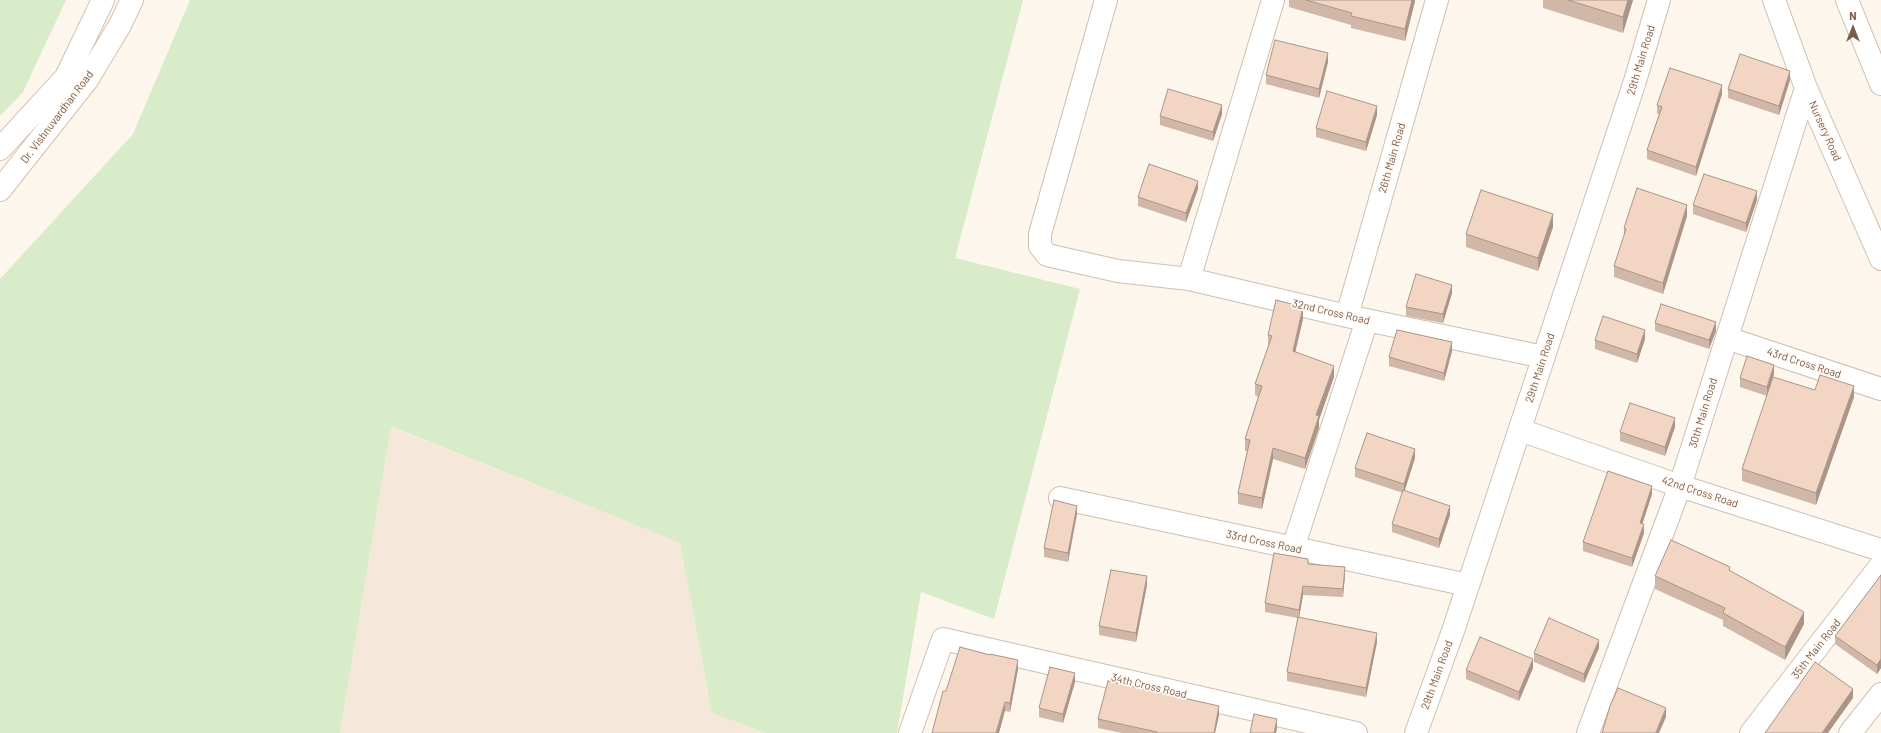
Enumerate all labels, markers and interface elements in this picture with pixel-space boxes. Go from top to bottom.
north arrow [1833,8,1873,48]
text: N [1849,9,1857,22]
street label: 29th Main Road [1624,23,1658,97]
street label: Dr. Vishnuvardhan Road [18,68,96,166]
street label: Nursery Road [1806,99,1844,163]
street label: 26th Main Road [1376,121,1408,195]
street label: 32nd Cross Road [1291,297,1371,327]
street label: 29th Main Road [1523,331,1557,405]
street label: 43rd Cross Road [1765,345,1843,381]
street label: 30th Main Road [1686,376,1720,450]
street label: 42nd Cross Road [1660,473,1740,511]
street label: 33rd Cross Road [1225,528,1303,556]
street label: 35th Main Road [1789,616,1843,682]
street label: 29th Main Road [1418,639,1456,711]
street label: 34th Cross Road [1110,671,1188,701]

